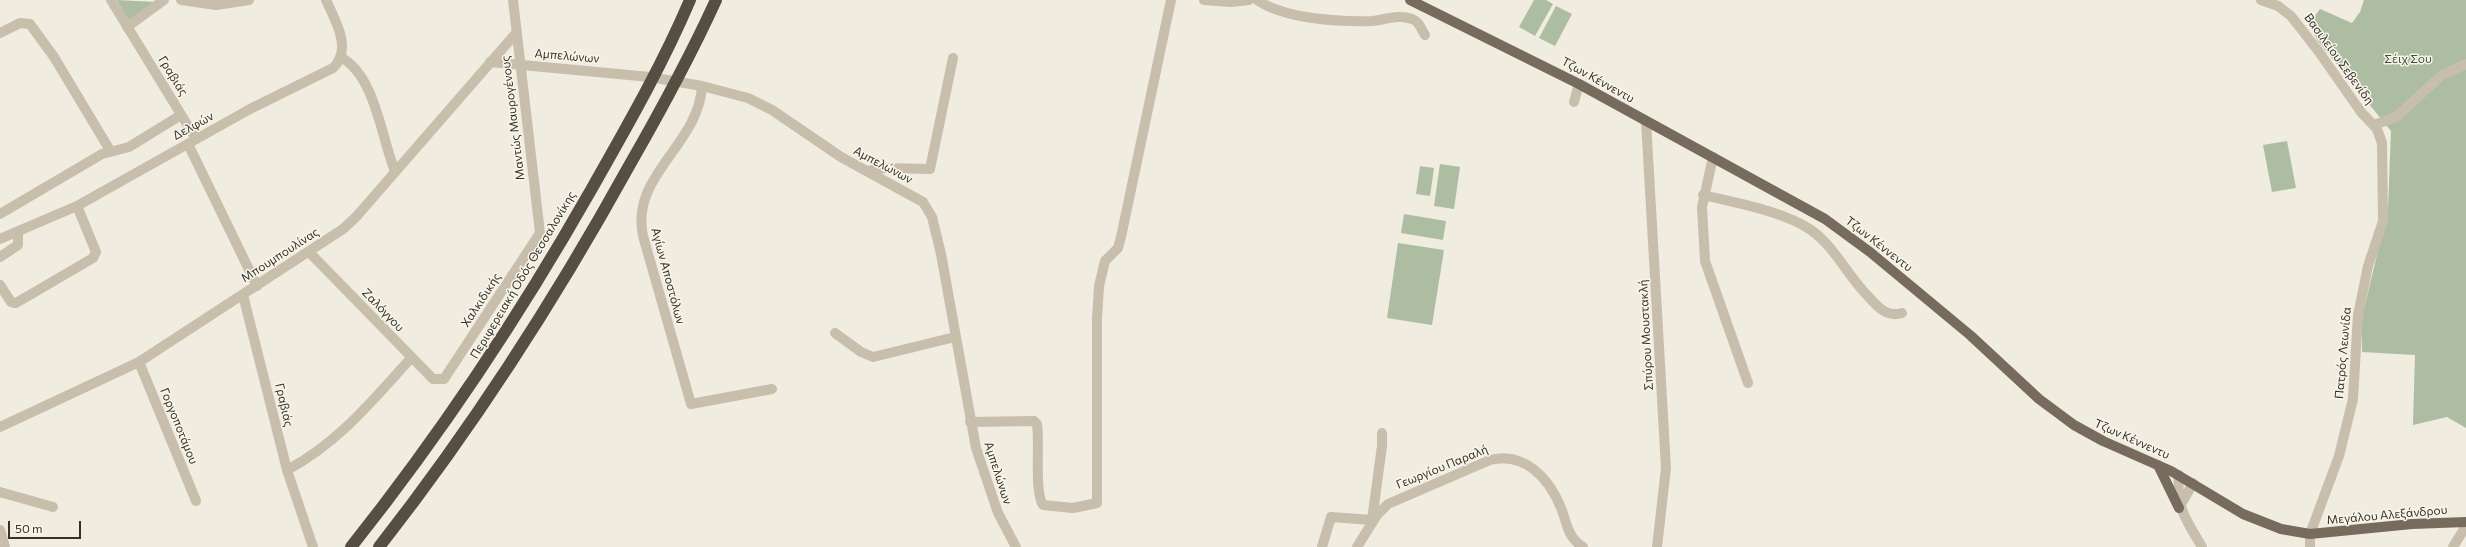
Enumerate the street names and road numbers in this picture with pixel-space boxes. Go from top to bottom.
street label: Βασιλείου Σεβενίδη [2301,11,2377,107]
street label: Αμπελώνων [534,46,600,66]
street label: Γραβιάς [155,53,191,99]
street label: Τζων Κέννεντυ [1559,54,1637,106]
street label: Μαντώς Μαυρογένους [498,55,528,181]
street label: Δελφών [170,109,216,143]
street label: Αμπελώνων [851,143,915,187]
street label: Περιφερειακή Οδός Θεσσαλονίκης [467,189,579,361]
street label: Τζων Κέννεντυ [1843,213,1915,275]
street label: Μπουμπουλίνας [239,225,321,285]
street label: Αγίων Αποστόλων [648,226,688,326]
street label: Χαλκιδικής [458,270,504,330]
street label: Σπύρου Μουστακλή [1636,279,1656,391]
street label: Ζαλόγγου [359,285,407,335]
street label: Πατρός Λεωνίδα [2332,307,2354,399]
street label: Γραβιάς [272,382,296,428]
street label: Γοργοποτάμου [157,386,201,466]
street label: Τζων Κέννεντυ [2092,416,2172,462]
street label: Αμπελώνων [981,440,1015,506]
street label: Γεωργίου Παραλή [1394,442,1490,492]
street label: Μεγάλου Αλεξάνδρου [2326,503,2448,527]

